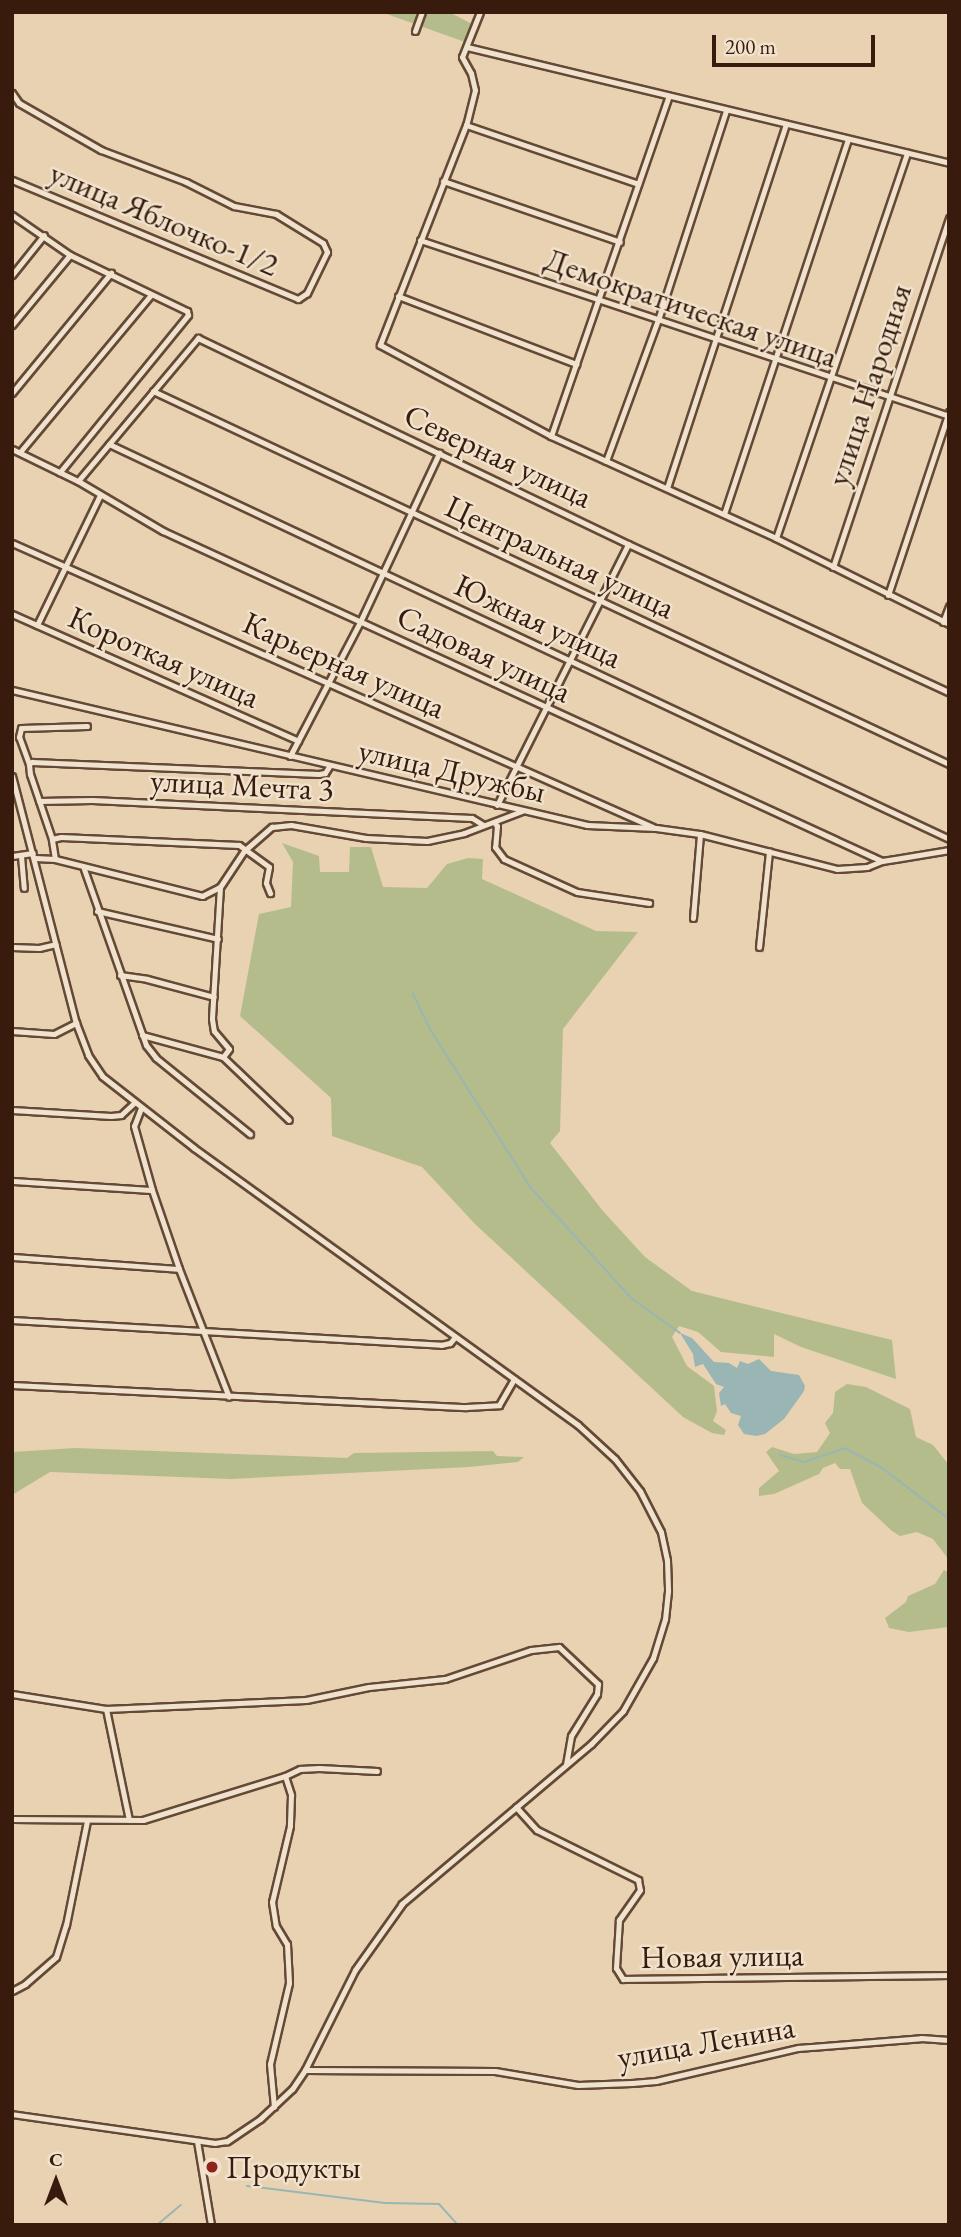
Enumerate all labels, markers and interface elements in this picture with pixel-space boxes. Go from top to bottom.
scale bar [716,21,879,65]
text: 200 m [725,33,776,60]
street label: улица Яблочко-1/2 [44,154,284,284]
street label: Демократическая улица [540,240,842,376]
street label: улица Народная [818,279,920,491]
street label: Северная улица [398,396,598,516]
street label: Центральная улица [439,487,681,627]
street label: Южная улица [448,566,628,676]
street label: Садовая улица [391,597,577,711]
street label: Короткая улица [63,598,265,716]
street label: Карьерная улица [237,603,451,727]
street label: улица Дружбы [355,731,549,811]
street label: улица Мечта 3 [149,761,335,809]
street label: Новая улица [640,1935,804,1977]
street label: улица Ленина [614,2008,798,2076]
north arrow [21,2146,91,2216]
text: С [49,2147,63,2172]
place label: Продукты [226,2148,361,2186]
marker: Продукты [204,2159,220,2175]

